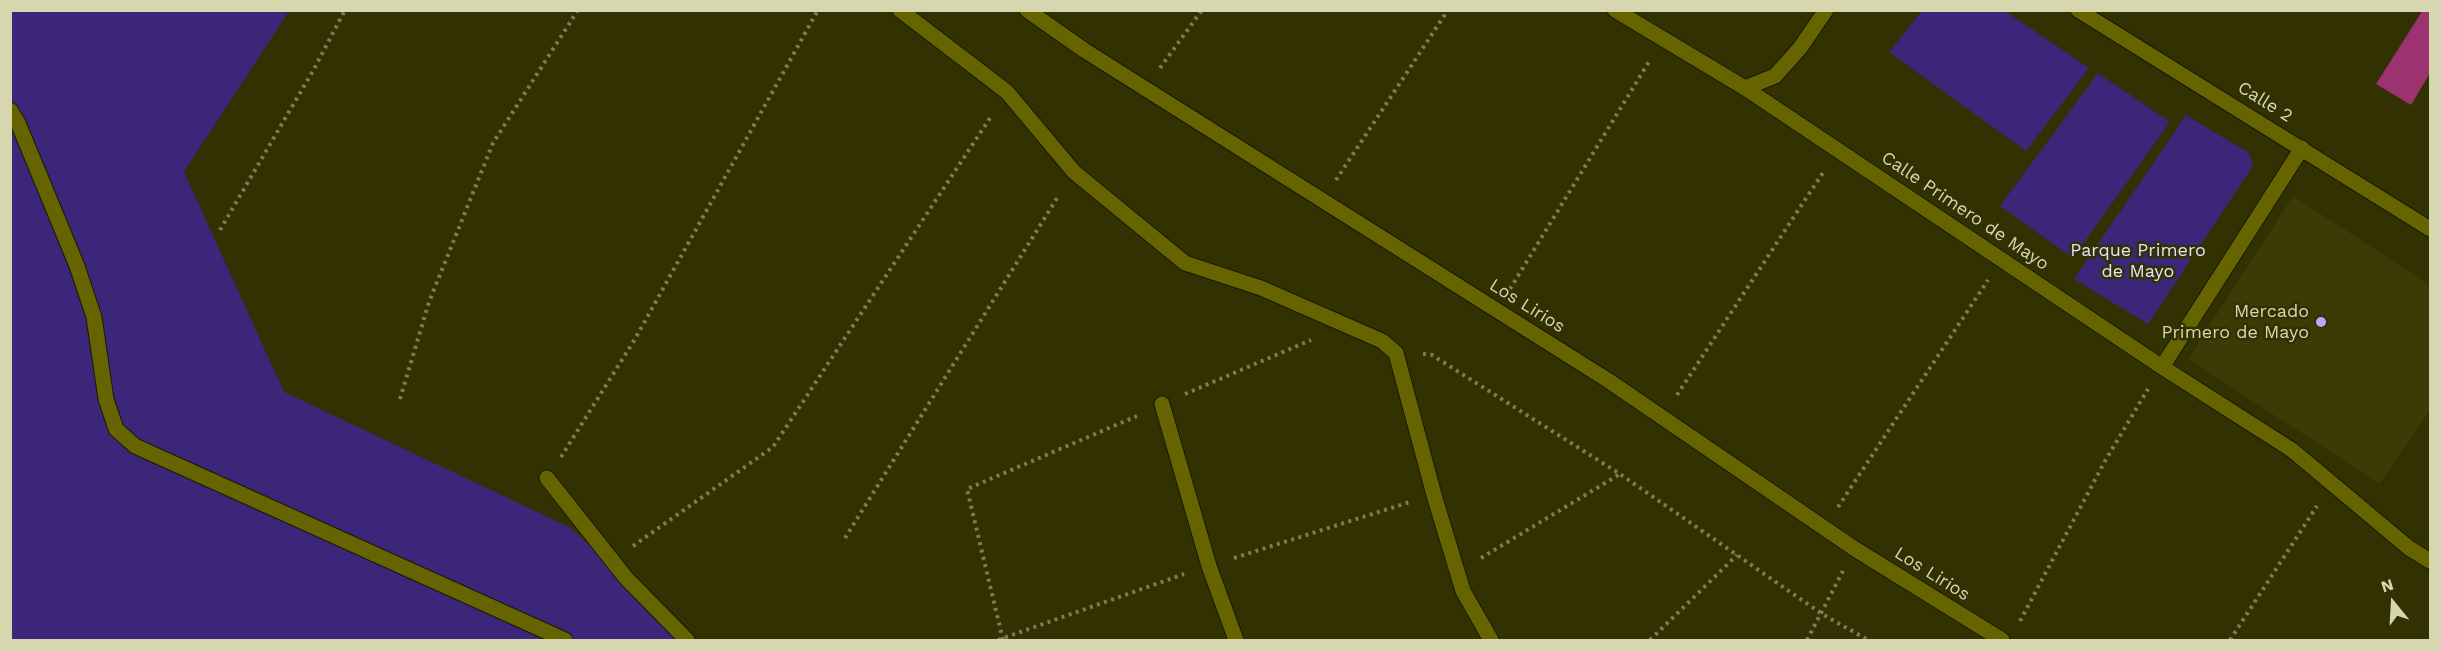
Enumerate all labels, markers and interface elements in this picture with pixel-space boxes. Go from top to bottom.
street label: Calle 2 [2234,77,2296,127]
street label: Calle Primero de Mayo [1877,147,2053,275]
park label: Parque Primero de Mayo [2070,240,2206,282]
street label: Los Lirios [1485,274,1569,338]
place label: Mercado Primero de Mayo [2162,301,2309,344]
marker: Mercado Primero de Mayo [2314,315,2328,329]
street label: Los Lirios [1890,542,1974,606]
north arrow [2363,573,2423,633]
text: N [2379,575,2396,596]

